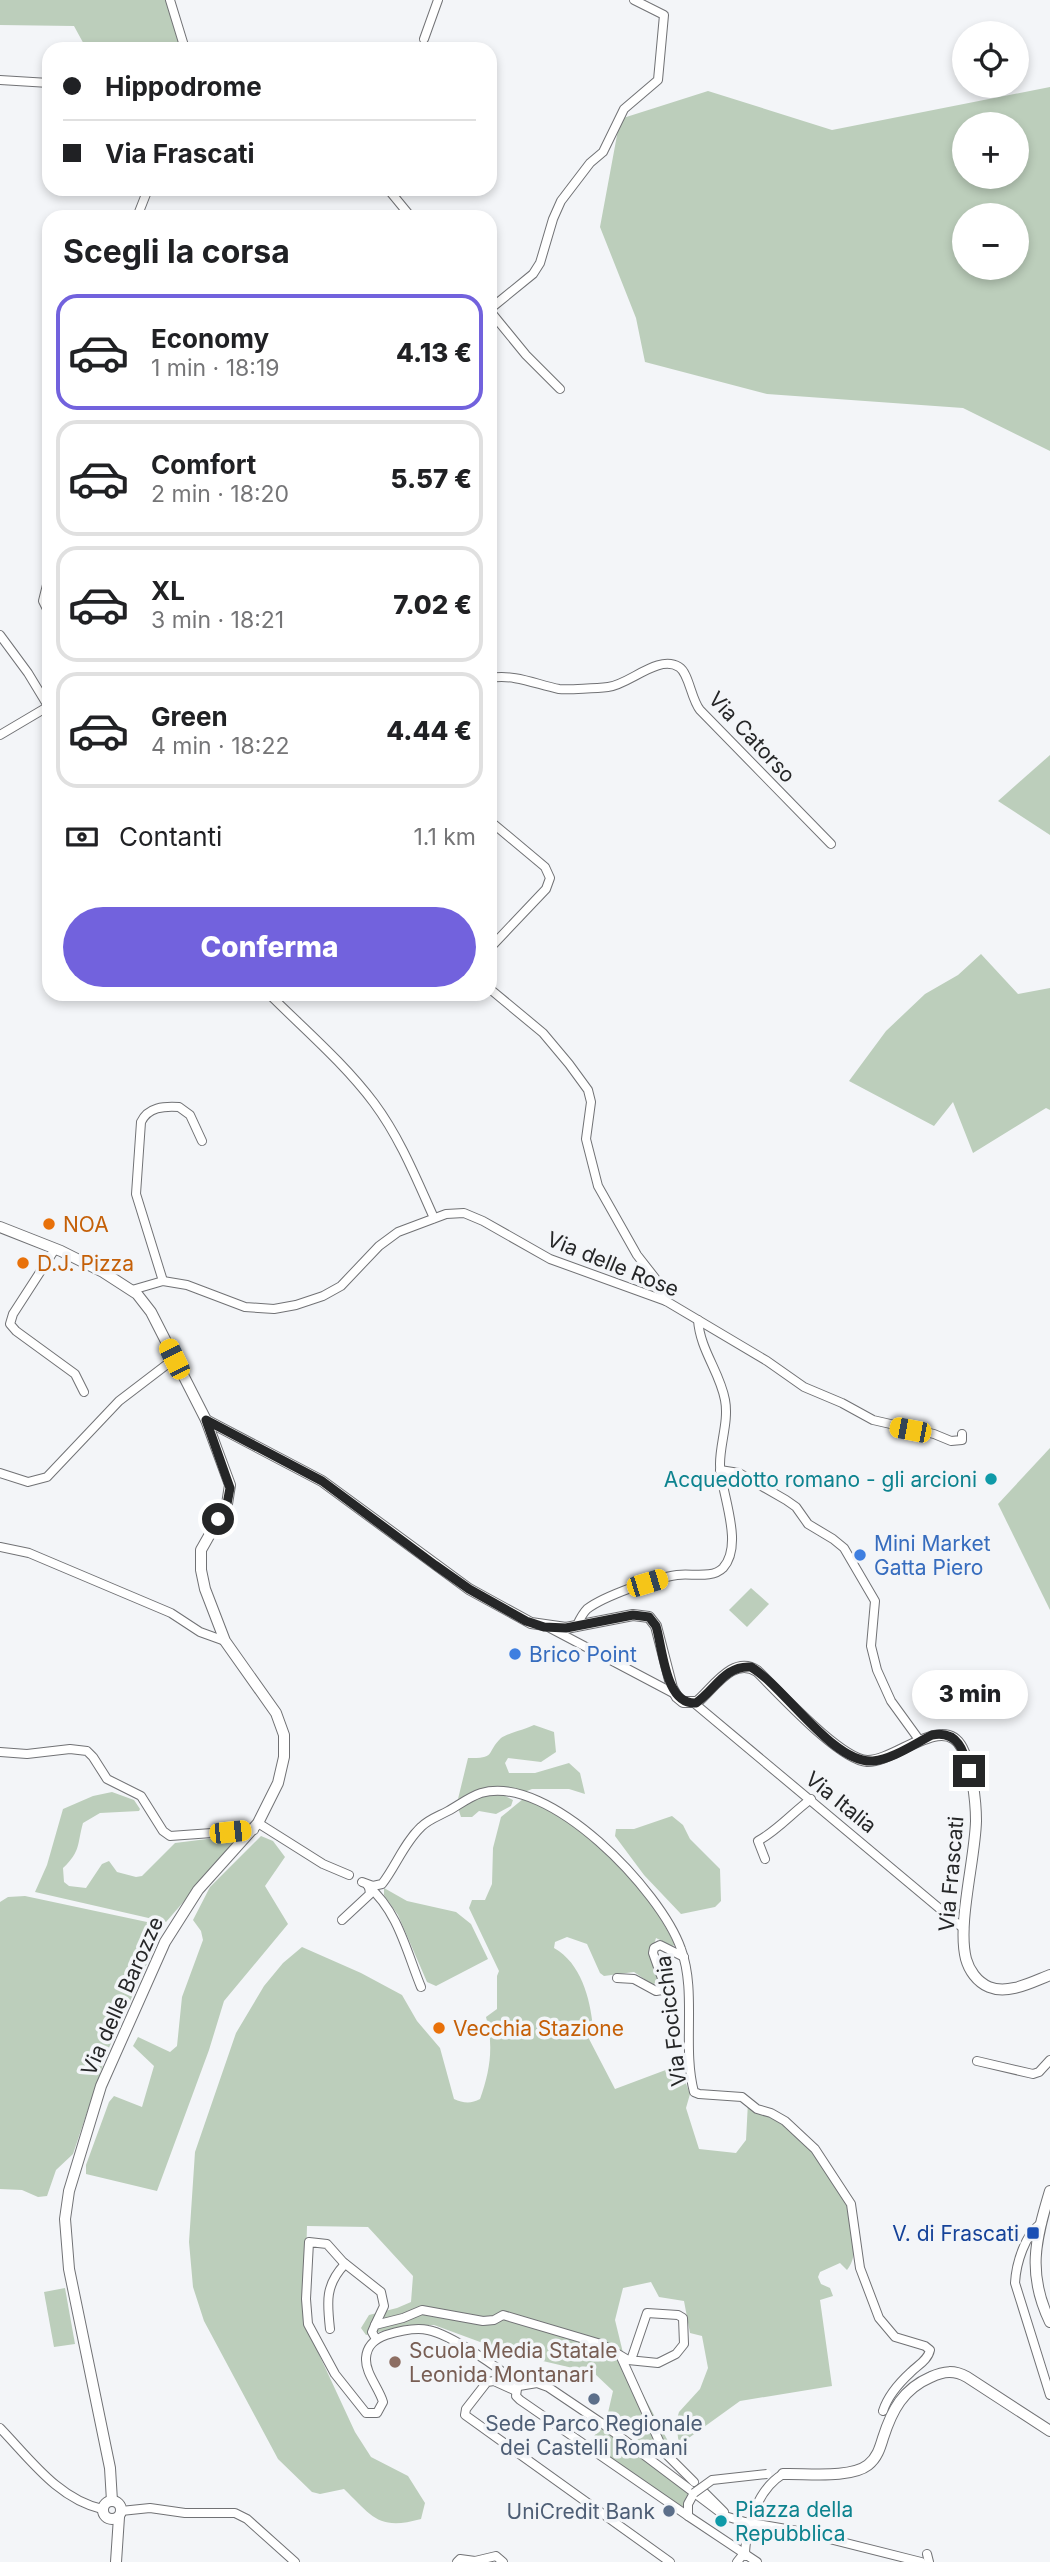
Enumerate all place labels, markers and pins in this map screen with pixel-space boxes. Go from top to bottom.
place label: NOA [63,1212,109,1237]
marker: NOA [41,1216,57,1232]
place label: D.J. Pizza [37,1251,134,1276]
marker: D.J. Pizza [15,1255,31,1271]
place label: Acquedotto romano - gli arcioni [664,1467,977,1492]
marker: Acquedotto romano - gli arcioni [983,1471,999,1487]
place label: Mini Market Gatta Piero [874,1531,991,1580]
marker: Mini Market Gatta Piero [852,1547,868,1563]
place label: Brico Point [529,1642,637,1667]
marker: Brico Point [507,1646,523,1662]
place label: Vecchia Stazione [453,2016,624,2041]
marker: Vecchia Stazione [431,2020,447,2036]
place label: V. di Frascati [892,2221,1019,2246]
marker: V. di Frascati [1025,2225,1041,2241]
place label: Scuola Media Statale Leonida Montanari [409,2338,617,2387]
marker: Scuola Media Statale Leonida Montanari [387,2354,403,2370]
marker: Sede Parco Regionale dei Castelli Romani [586,2391,602,2407]
place label: Sede Parco Regionale dei Castelli Romani [485,2411,703,2460]
place label: Piazza della Repubblica [735,2497,853,2546]
place label: UniCredit Bank [507,2499,655,2524]
marker: UniCredit Bank [661,2503,677,2519]
marker: Piazza della Repubblica [713,2513,729,2529]

